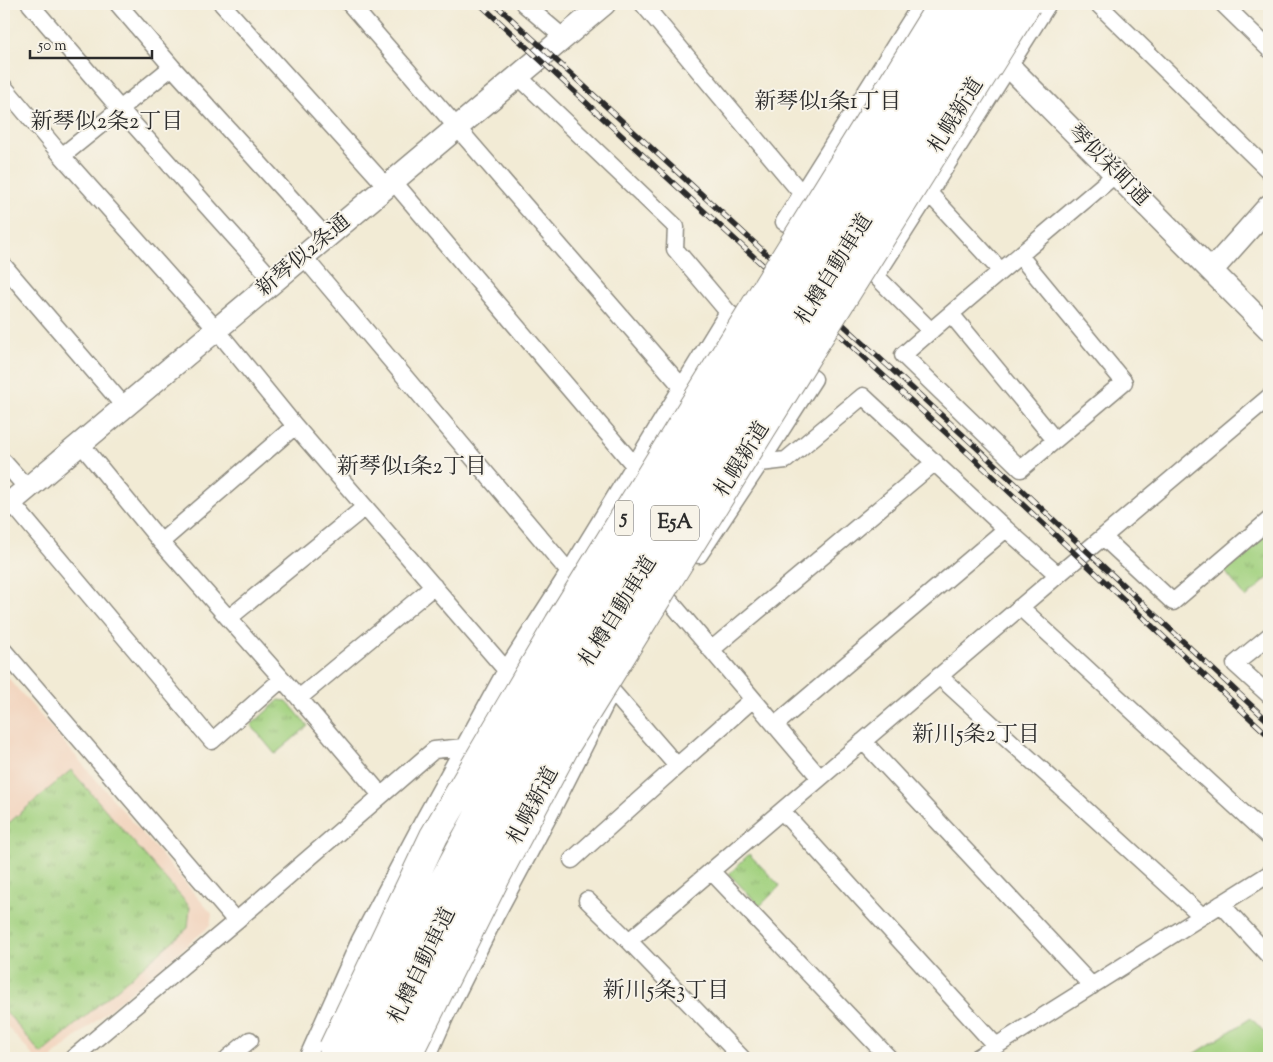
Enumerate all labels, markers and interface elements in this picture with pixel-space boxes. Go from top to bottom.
scale bar [30,28,152,60]
text: 50 m [37,36,67,57]
street label: 札幌新道 [922,72,992,160]
district label: 新琴似1条1丁目 [755,87,901,119]
district label: 新琴似2条2丁目 [31,107,183,139]
street label: 琴似栄町通 [1060,118,1156,214]
street label: 新琴似2条通 [250,208,358,304]
street label: 札樽自動車道 [789,209,881,331]
street label: 札幌新道 [708,416,778,504]
district label: 新琴似1条2丁目 [337,452,487,484]
road number: 5 [615,500,633,536]
road number: E5A [651,506,699,540]
street label: 札樽自動車道 [573,551,665,673]
district label: 新川5条2丁目 [912,720,1040,752]
street label: 札幌新道 [501,762,567,850]
street label: 札樽自動車道 [382,903,464,1029]
district label: 新川5条3丁目 [603,976,729,1008]

